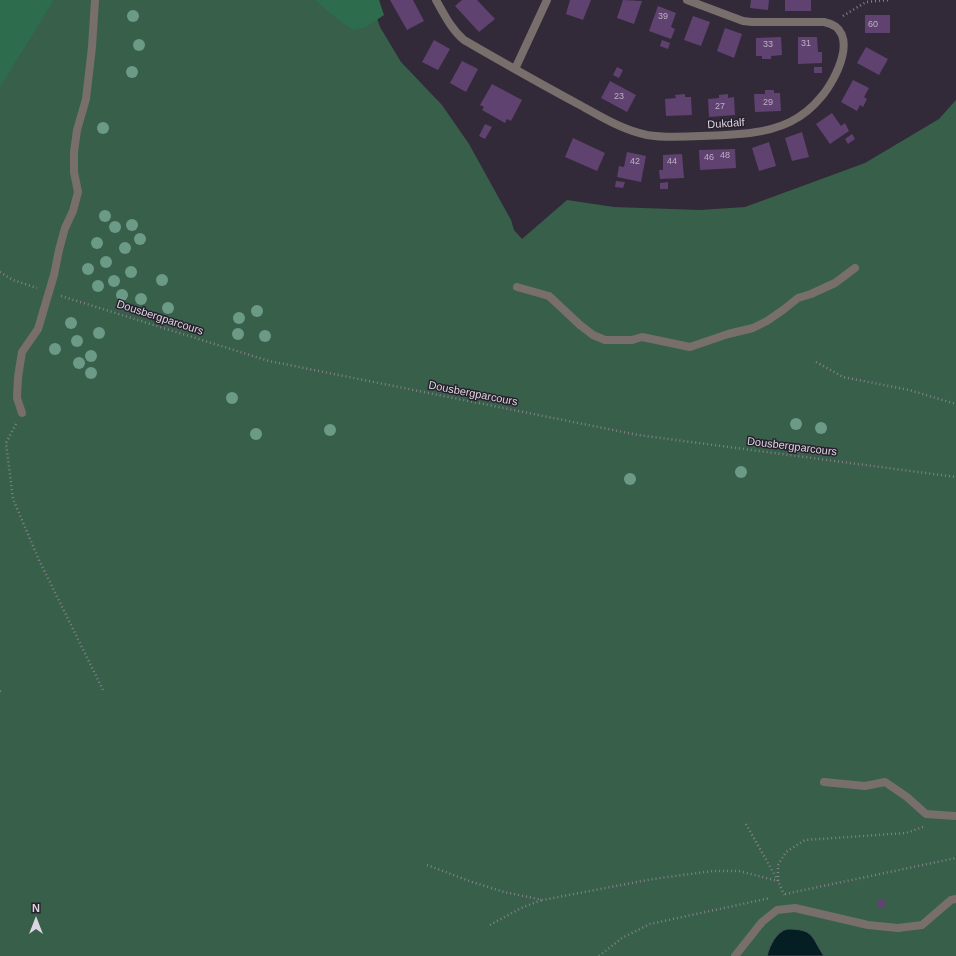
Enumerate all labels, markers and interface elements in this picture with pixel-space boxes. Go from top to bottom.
house number: 39 [658,12,668,22]
house number: 60 [868,20,878,30]
house number: 31 [801,39,811,49]
house number: 33 [763,40,773,50]
house number: 23 [614,92,624,102]
house number: 29 [763,98,773,108]
house number: 27 [715,102,725,112]
street label: Dukdalf [707,116,745,132]
house number: 48 [720,151,730,161]
house number: 46 [704,153,714,163]
house number: 42 [630,157,640,167]
house number: 44 [667,157,677,167]
street label: Dousbergparcours [115,298,205,338]
street label: Dousbergparcours [427,379,519,409]
street label: Dousbergparcours [746,435,838,459]
north arrow [16,900,56,940]
text: N [32,902,40,914]

